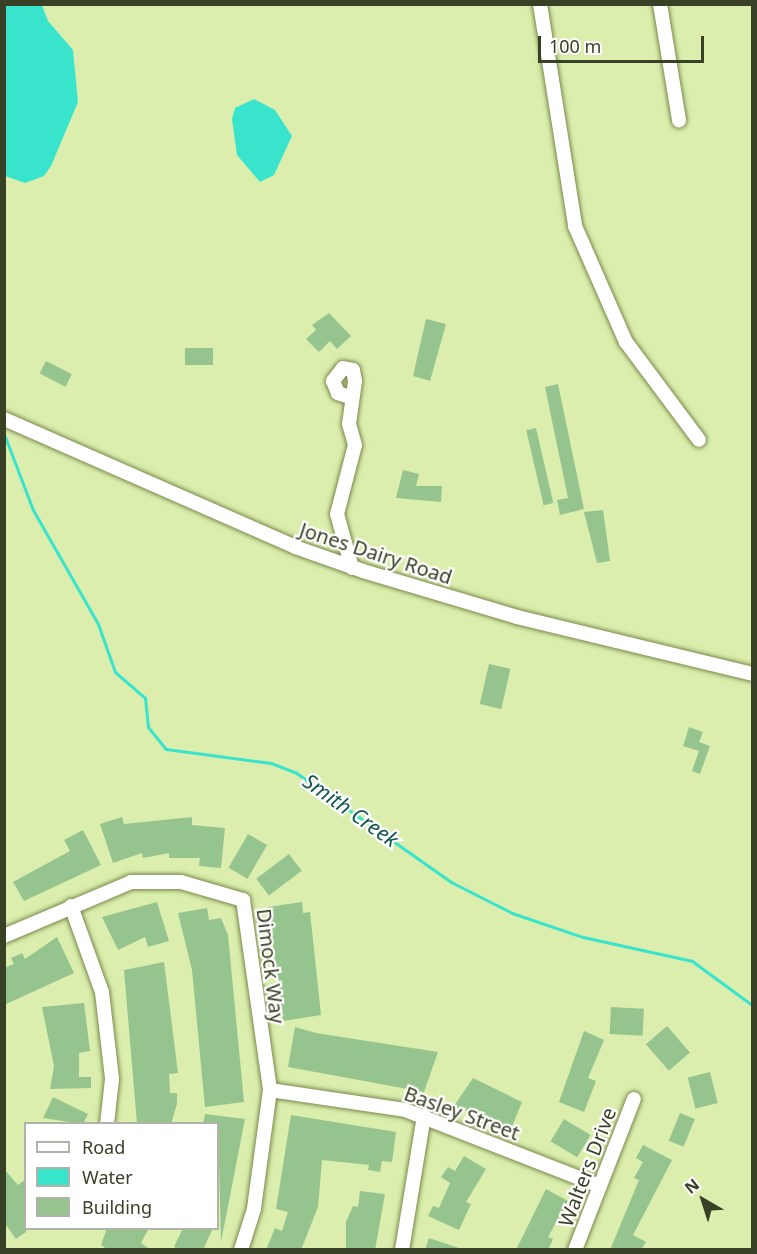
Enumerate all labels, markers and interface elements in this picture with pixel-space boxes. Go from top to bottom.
scale bar [541,24,708,62]
text: 100 m [549,34,601,58]
street label: Jones Dairy Road [297,517,455,589]
water label: Smith Creek [298,768,404,852]
street label: Dimock Way [252,907,290,1025]
street label: Basley Street [401,1081,523,1145]
street label: Walters Drive [553,1104,621,1230]
legend [24,1122,219,1230]
text: Road [82,1135,125,1159]
text: Water [82,1165,133,1189]
north arrow [673,1170,733,1230]
text: N [680,1173,704,1199]
text: Building [82,1195,152,1219]

